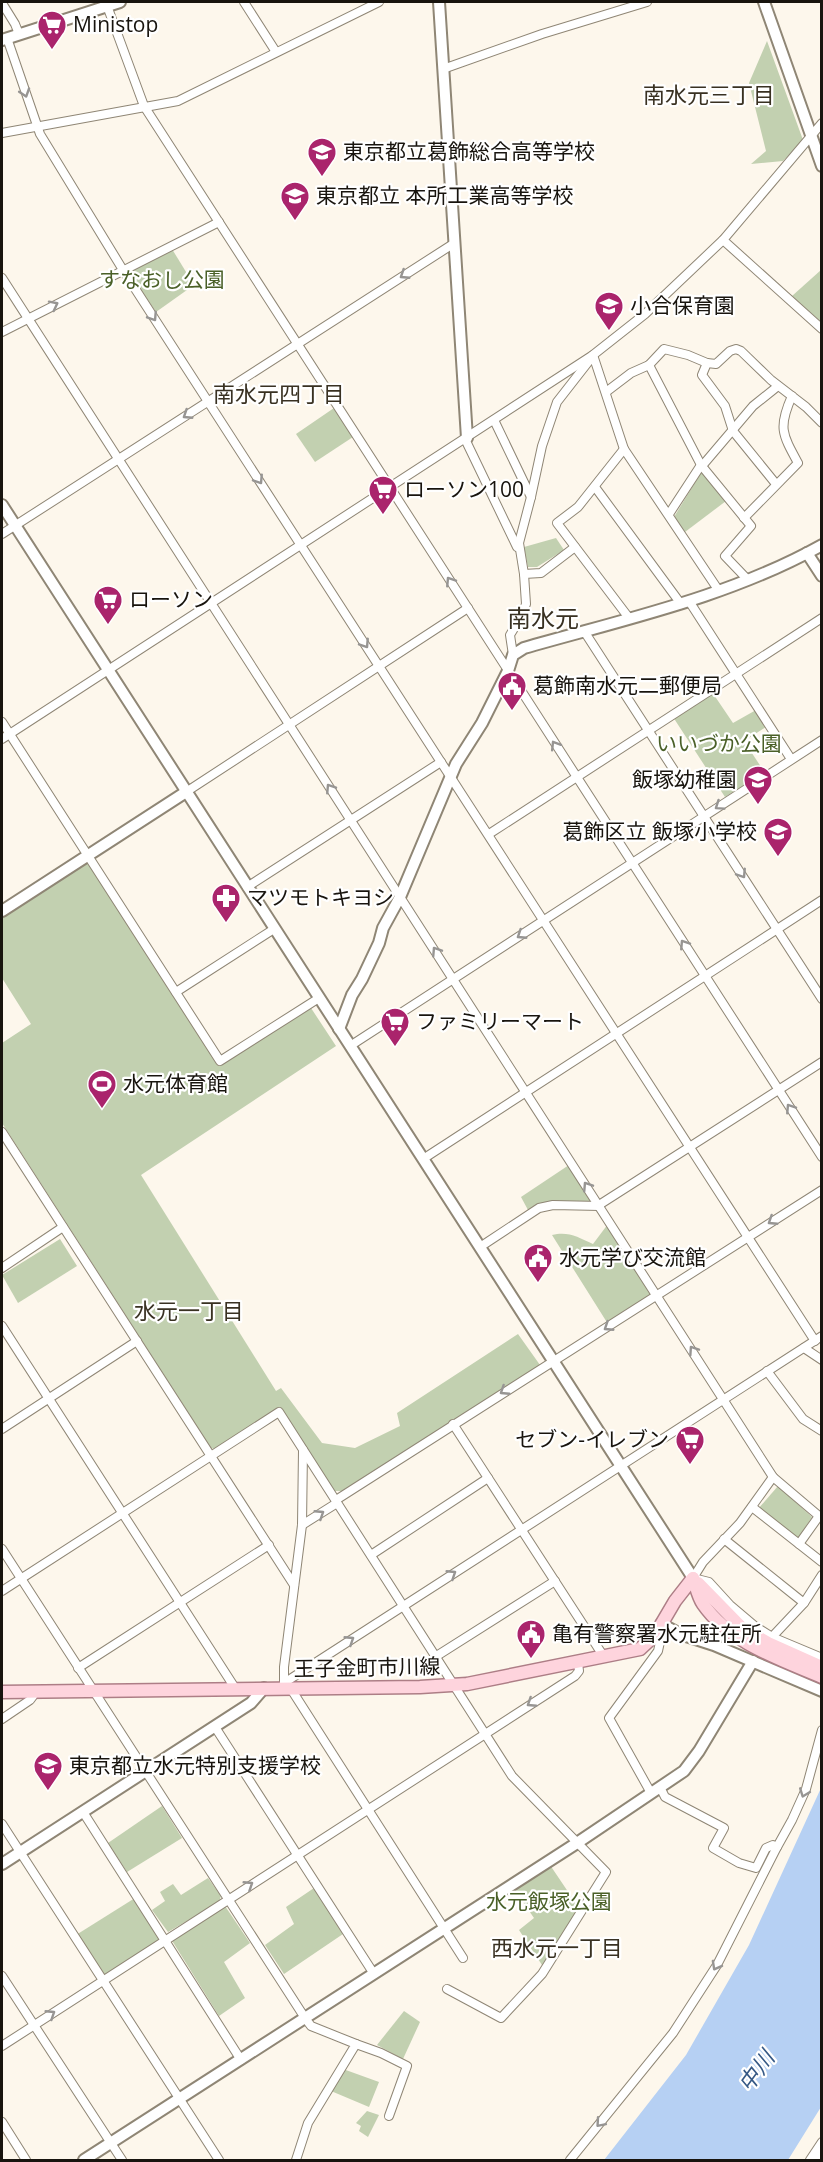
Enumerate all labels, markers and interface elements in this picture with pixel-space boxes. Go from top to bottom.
supermarket icon: Ministop [36,9,68,51]
place label: Ministop [73,10,158,38]
district label: 南水元三丁目 [643,79,775,109]
one-way arrow [18,87,31,98]
school or university icon: 東京都立葛飾総合高等学校 [306,136,338,178]
place label: 東京都立葛飾総合高等学校 [343,137,595,165]
school or university icon: 東京都立 本所工業高等学校 [279,180,311,222]
place label: 東京都立 本所工業高等学校 [316,181,573,209]
park label: すなおし公園 [99,265,225,293]
one-way arrow [400,268,410,280]
school or university icon: 小合保育園 [593,290,625,332]
place label: 小合保育園 [630,291,735,319]
one-way arrow [47,301,58,313]
one-way arrow [146,310,157,321]
district label: 南水元四丁目 [213,378,345,408]
one-way arrow [183,408,194,419]
one-way arrow [252,474,264,484]
supermarket icon: ローソン100 [367,474,399,516]
place label: ローソン100 [404,475,524,503]
one-way arrow [446,577,457,588]
supermarket icon: ローソン [92,584,124,626]
place label: ローソン [129,585,213,613]
district label: 南水元 [507,601,579,634]
one-way arrow [358,637,369,648]
public building icon: 葛飾南水元二郵便局 [496,670,528,712]
place label: 葛飾南水元二郵便局 [533,671,722,699]
park label: いいづか公園 [656,729,782,757]
one-way arrow [551,741,563,751]
school or university icon: 飯塚幼稚園 [742,764,774,806]
place label: 飯塚幼稚園 [632,765,737,793]
one-way arrow [326,784,337,795]
one-way arrow [715,799,726,810]
school or university icon: 葛飾区立 飯塚小学校 [762,816,794,858]
place label: 葛飾区立 飯塚小学校 [563,817,757,845]
one-way arrow [734,868,746,878]
pharmacy icon: マツモトキヨシ [210,882,242,924]
place label: マツモトキヨシ [247,883,394,911]
one-way arrow [516,927,527,938]
one-way arrow [679,940,691,950]
one-way arrow [432,947,443,958]
supermarket icon: ファミリーマート [379,1006,411,1048]
place label: ファミリーマート [416,1007,584,1035]
sports icon: 水元体育館 [86,1068,118,1110]
place label: 水元体育館 [123,1069,228,1097]
one-way arrow [785,1104,797,1114]
one-way arrow [583,1182,594,1193]
one-way arrow [768,1214,778,1226]
public building icon: 水元学び交流館 [522,1242,554,1284]
place label: 水元学び交流館 [559,1243,706,1271]
district label: 水元一丁目 [134,1295,244,1325]
one-way arrow [604,1320,615,1331]
one-way arrow [689,1346,700,1357]
one-way arrow [500,1384,510,1396]
supermarket icon: セブン-イレブン [674,1424,706,1466]
place label: セブン-イレブン [515,1425,669,1453]
one-way arrow [313,1510,324,1521]
one-way arrow [445,1570,456,1581]
public building icon: 亀有警察署水元駐在所 [515,1618,547,1660]
place label: 亀有警察署水元駐在所 [552,1619,762,1647]
one-way arrow [343,1636,354,1647]
street label: 王子金町市川線 [293,1652,441,1682]
one-way arrow [527,1696,537,1708]
school or university icon: 東京都立水元特別支援学校 [32,1750,64,1792]
place label: 東京都立水元特別支援学校 [69,1751,321,1779]
one-way arrow [798,1787,811,1797]
one-way arrow [243,1881,254,1892]
park label: 水元飯塚公園 [486,1887,612,1915]
district label: 西水元一丁目 [491,1932,623,1962]
one-way arrow [712,1960,723,1971]
one-way arrow [44,2010,55,2021]
water label: 中川 [730,2042,781,2097]
one-way arrow [596,2116,607,2126]

